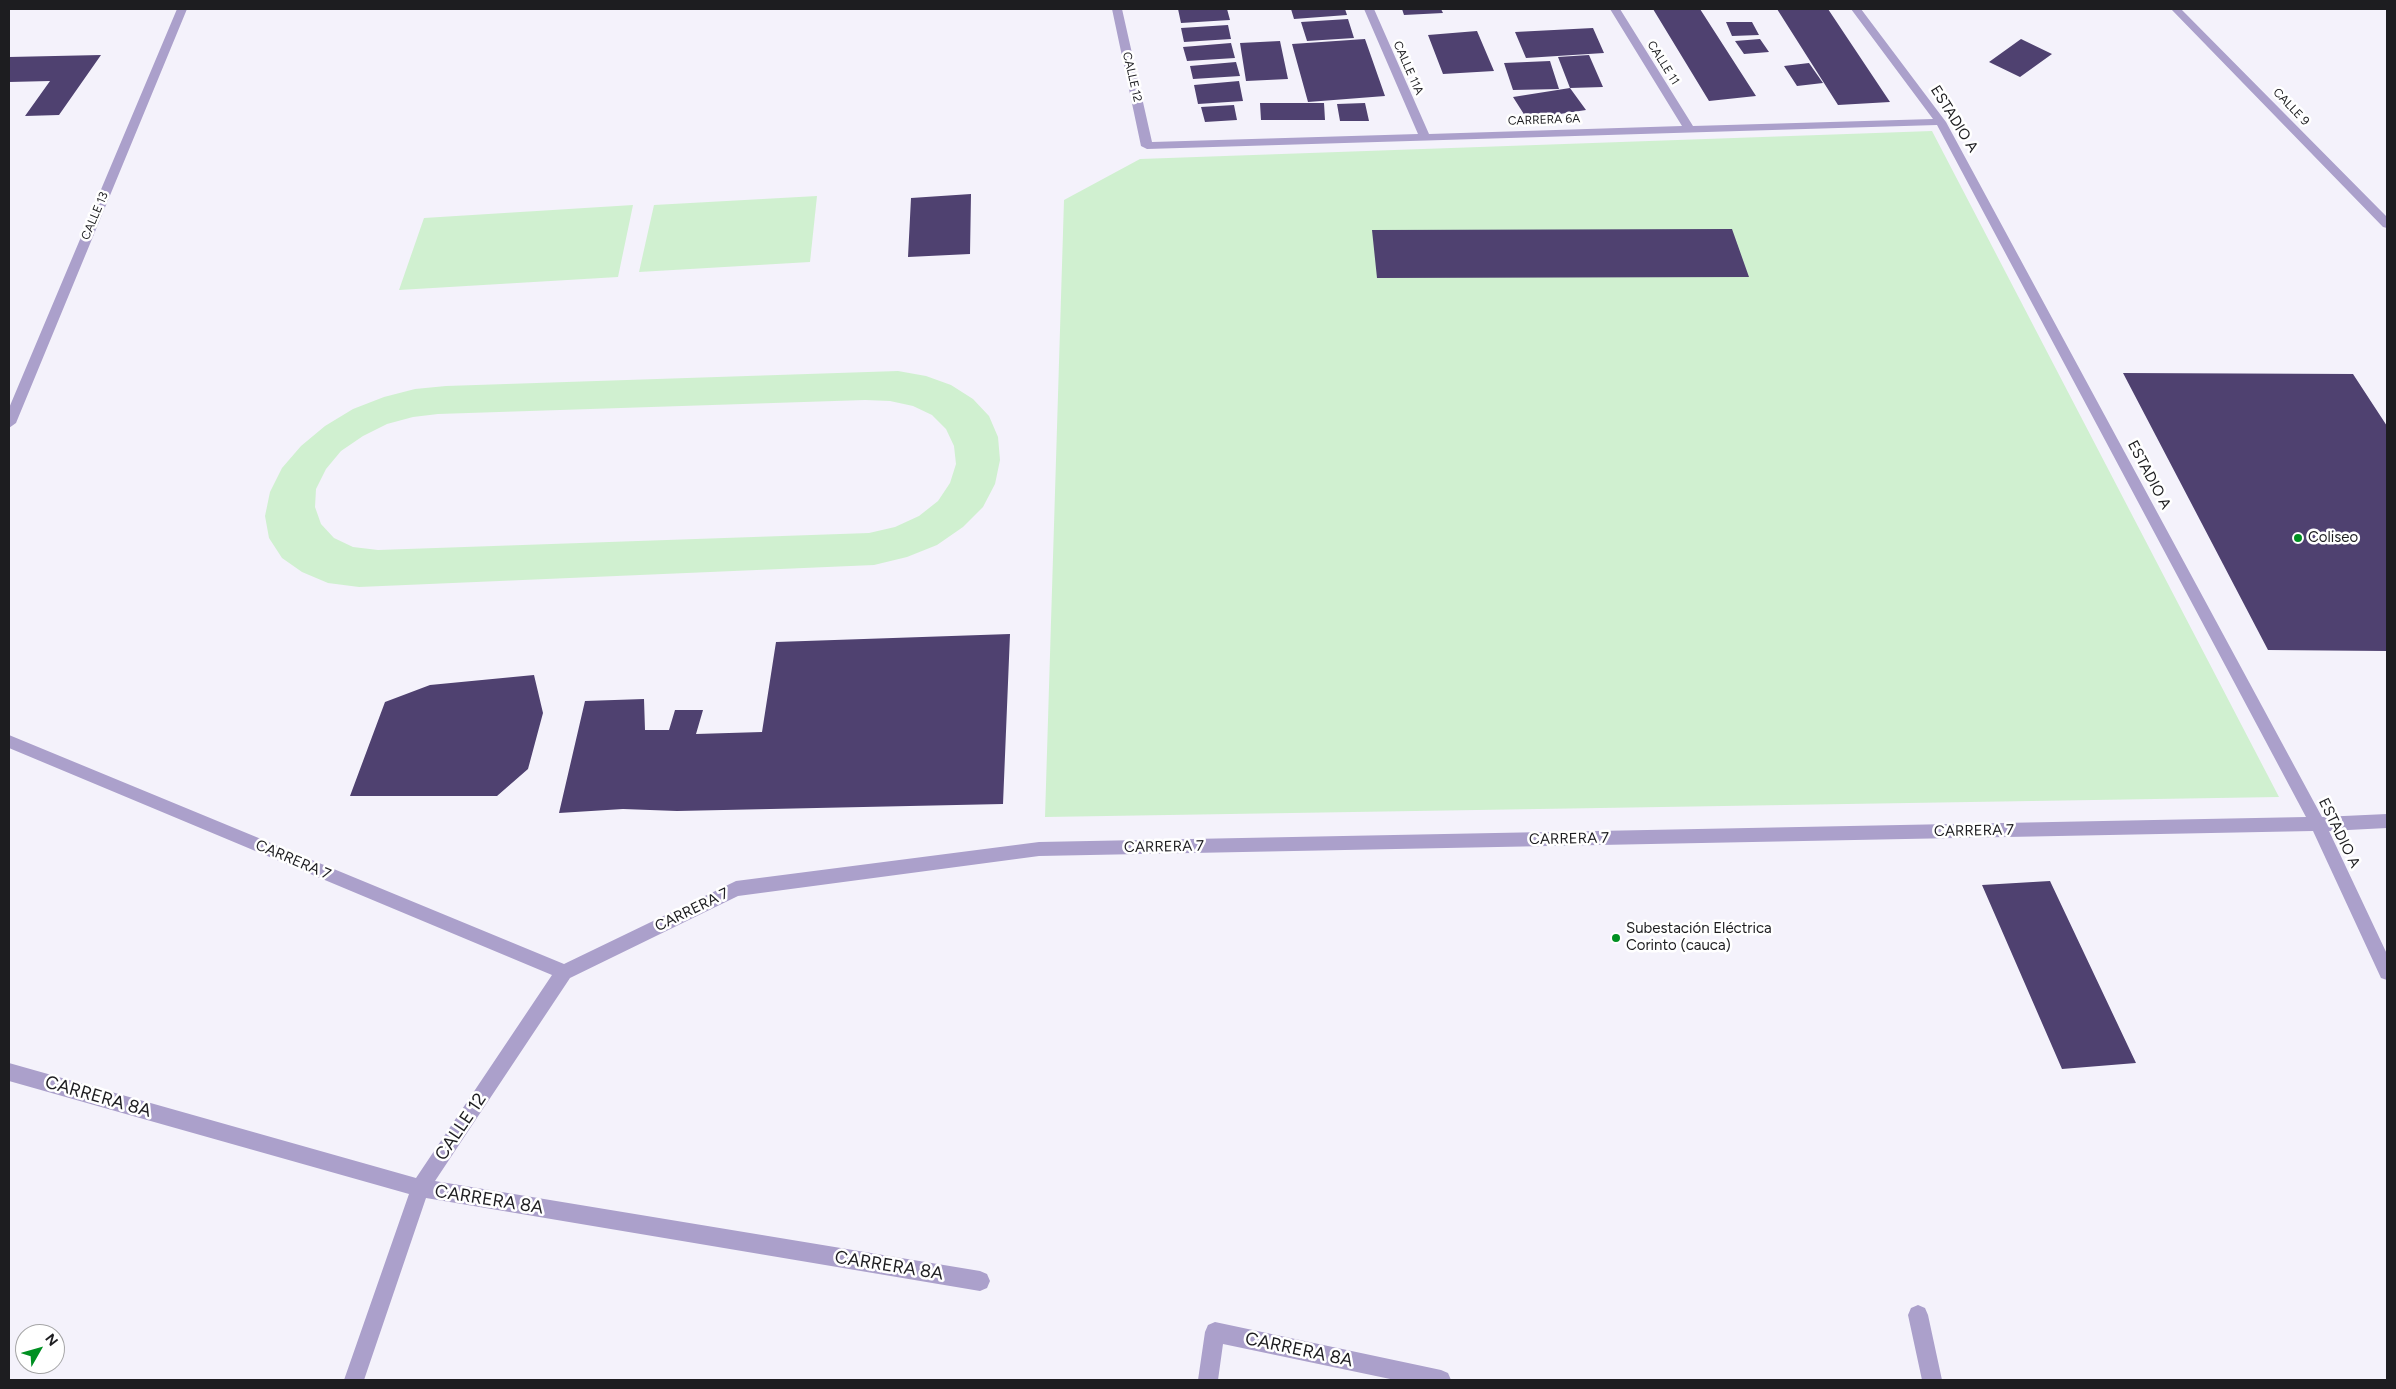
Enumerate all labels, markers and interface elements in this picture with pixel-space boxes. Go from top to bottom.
street label: CALLE 11 [1644,38,1682,88]
street label: CALLE 11A [1390,39,1426,97]
street label: CALLE 12 [1119,51,1145,103]
street label: ESTADIO A [1926,82,1982,156]
street label: CALLE 9 [2270,85,2312,129]
street label: CARRERA 6A [1508,112,1580,128]
street label: CALLE 13 [78,190,112,242]
street label: ESTADIO A [2123,437,2175,513]
place label: Coliseo [2308,529,2358,547]
marker: Coliseo [2292,532,2304,544]
street label: ESTADIO A [2314,795,2364,871]
street label: CARRERA 7 [1934,821,2014,841]
street label: CARRERA 7 [1529,829,1609,849]
street label: CARRERA 7 [253,836,333,884]
street label: CARRERA 7 [1124,837,1204,857]
street label: CARRERA 7 [652,884,732,936]
place label: Subestación Eléctrica Corinto (cauca) [1626,920,1772,955]
marker: Subestación Eléctrica Corinto (cauca) [1610,932,1622,944]
street label: CARRERA 8A [42,1072,154,1122]
street label: CALLE 12 [431,1089,491,1165]
street label: CARRERA 8A [433,1181,545,1219]
street label: CARRERA 8A [833,1247,945,1285]
north arrow [15,1324,65,1374]
street label: CARRERA 8A [1243,1328,1355,1372]
text: N [41,1331,61,1350]

